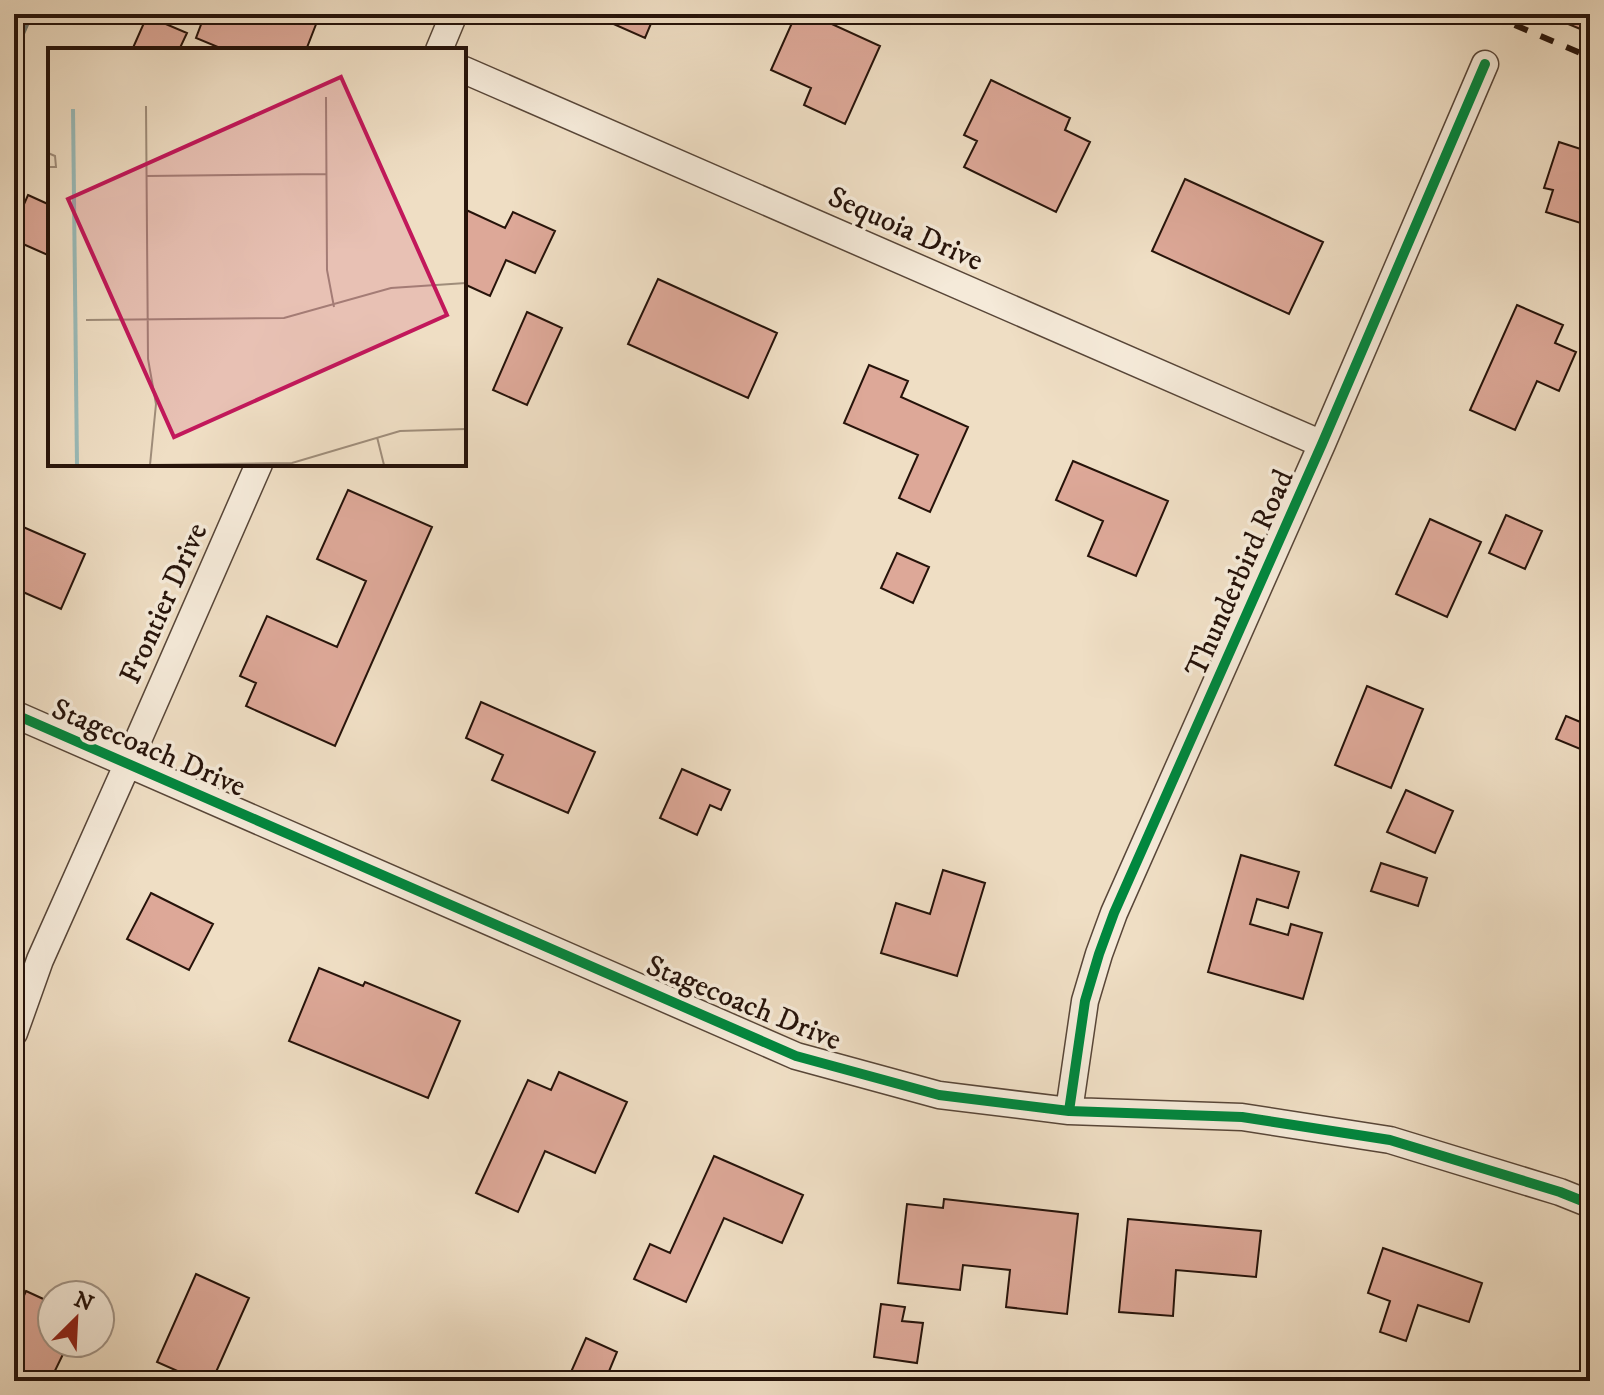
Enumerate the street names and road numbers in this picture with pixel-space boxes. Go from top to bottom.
street label: Sequoia Drive [822,179,989,280]
street label: Thunderbird Road [1178,464,1303,683]
street label: Frontier Drive [112,517,216,690]
street label: Stagecoach Drive [46,691,251,806]
street label: Stagecoach Drive [640,947,846,1059]

